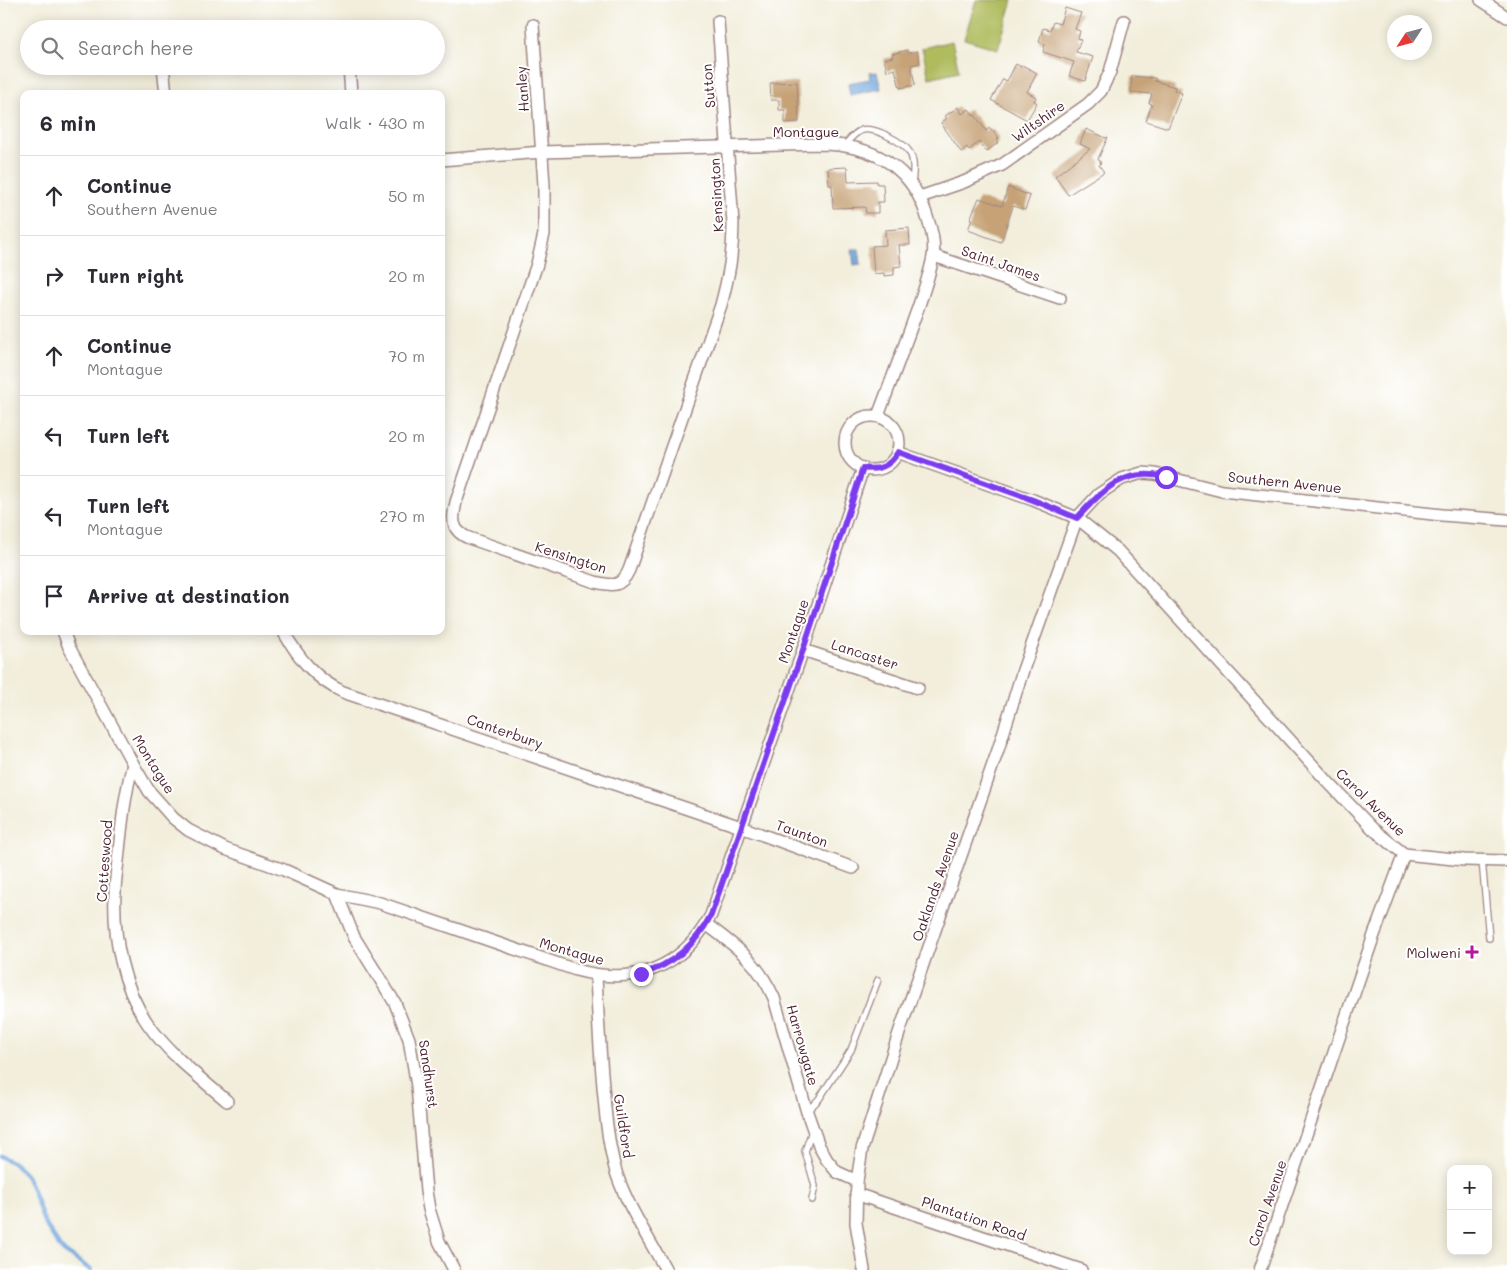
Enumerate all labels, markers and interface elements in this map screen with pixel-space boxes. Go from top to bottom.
north arrow [1387,15,1432,60]
search box [20,20,445,75]
icon: search [38,34,66,62]
text: Search here [78,35,194,60]
street label: Sutton [697,63,719,109]
street label: Hanley [511,65,533,113]
street label: Wiltshire [1008,96,1068,146]
text: 6 min [40,109,96,136]
text: Walk · 430 m [325,112,425,133]
street label: Montague [773,122,839,141]
street label: Kensington [705,157,727,233]
text: Continue [87,173,172,198]
icon: ahead [40,182,68,210]
text: 50 m [388,185,425,206]
text: Southern Avenue [87,198,218,219]
street label: Saint James [959,241,1043,285]
icon: right [40,262,68,290]
text: Turn right [87,263,184,288]
text: 20 m [388,265,425,286]
text: Continue [87,333,172,358]
icon: ahead [40,342,68,370]
text: 70 m [388,345,425,366]
text: Montague [87,358,163,379]
icon: left [40,422,68,450]
text: Turn left [87,423,170,448]
text: 20 m [388,425,425,446]
route start [1155,466,1178,489]
street label: Southern Avenue [1227,467,1343,497]
text: Turn left [87,493,170,518]
icon: left [40,502,68,530]
text: 270 m [379,505,425,526]
text: Montague [87,518,163,539]
street label: Kensington [533,537,609,577]
icon: arrive [40,582,68,610]
text: Arrive at destination [87,583,290,608]
street label: Montague [773,596,813,666]
street label: Lancaster [829,634,901,674]
street label: Canterbury [464,709,546,753]
street label: Montague [128,731,180,797]
street label: Carol Avenue [1332,764,1410,840]
street label: Taunton [773,815,831,851]
street label: Cotteswood [92,819,116,903]
street label: Oaklands Avenue [907,828,963,944]
street label: Montague [537,933,607,969]
place label: Molweni [1406,943,1461,962]
marker: Molweni [1465,945,1479,959]
route end [630,963,653,986]
street label: Harrowgate [782,1002,824,1088]
street label: Sandhurst [415,1039,443,1109]
street label: Guildford [610,1093,638,1159]
street label: Carol Avenue [1243,1157,1291,1249]
map controls [1447,1165,1492,1255]
button: + [1447,1165,1492,1210]
street label: Plantation Road [919,1191,1029,1245]
button: − [1447,1210,1492,1255]

